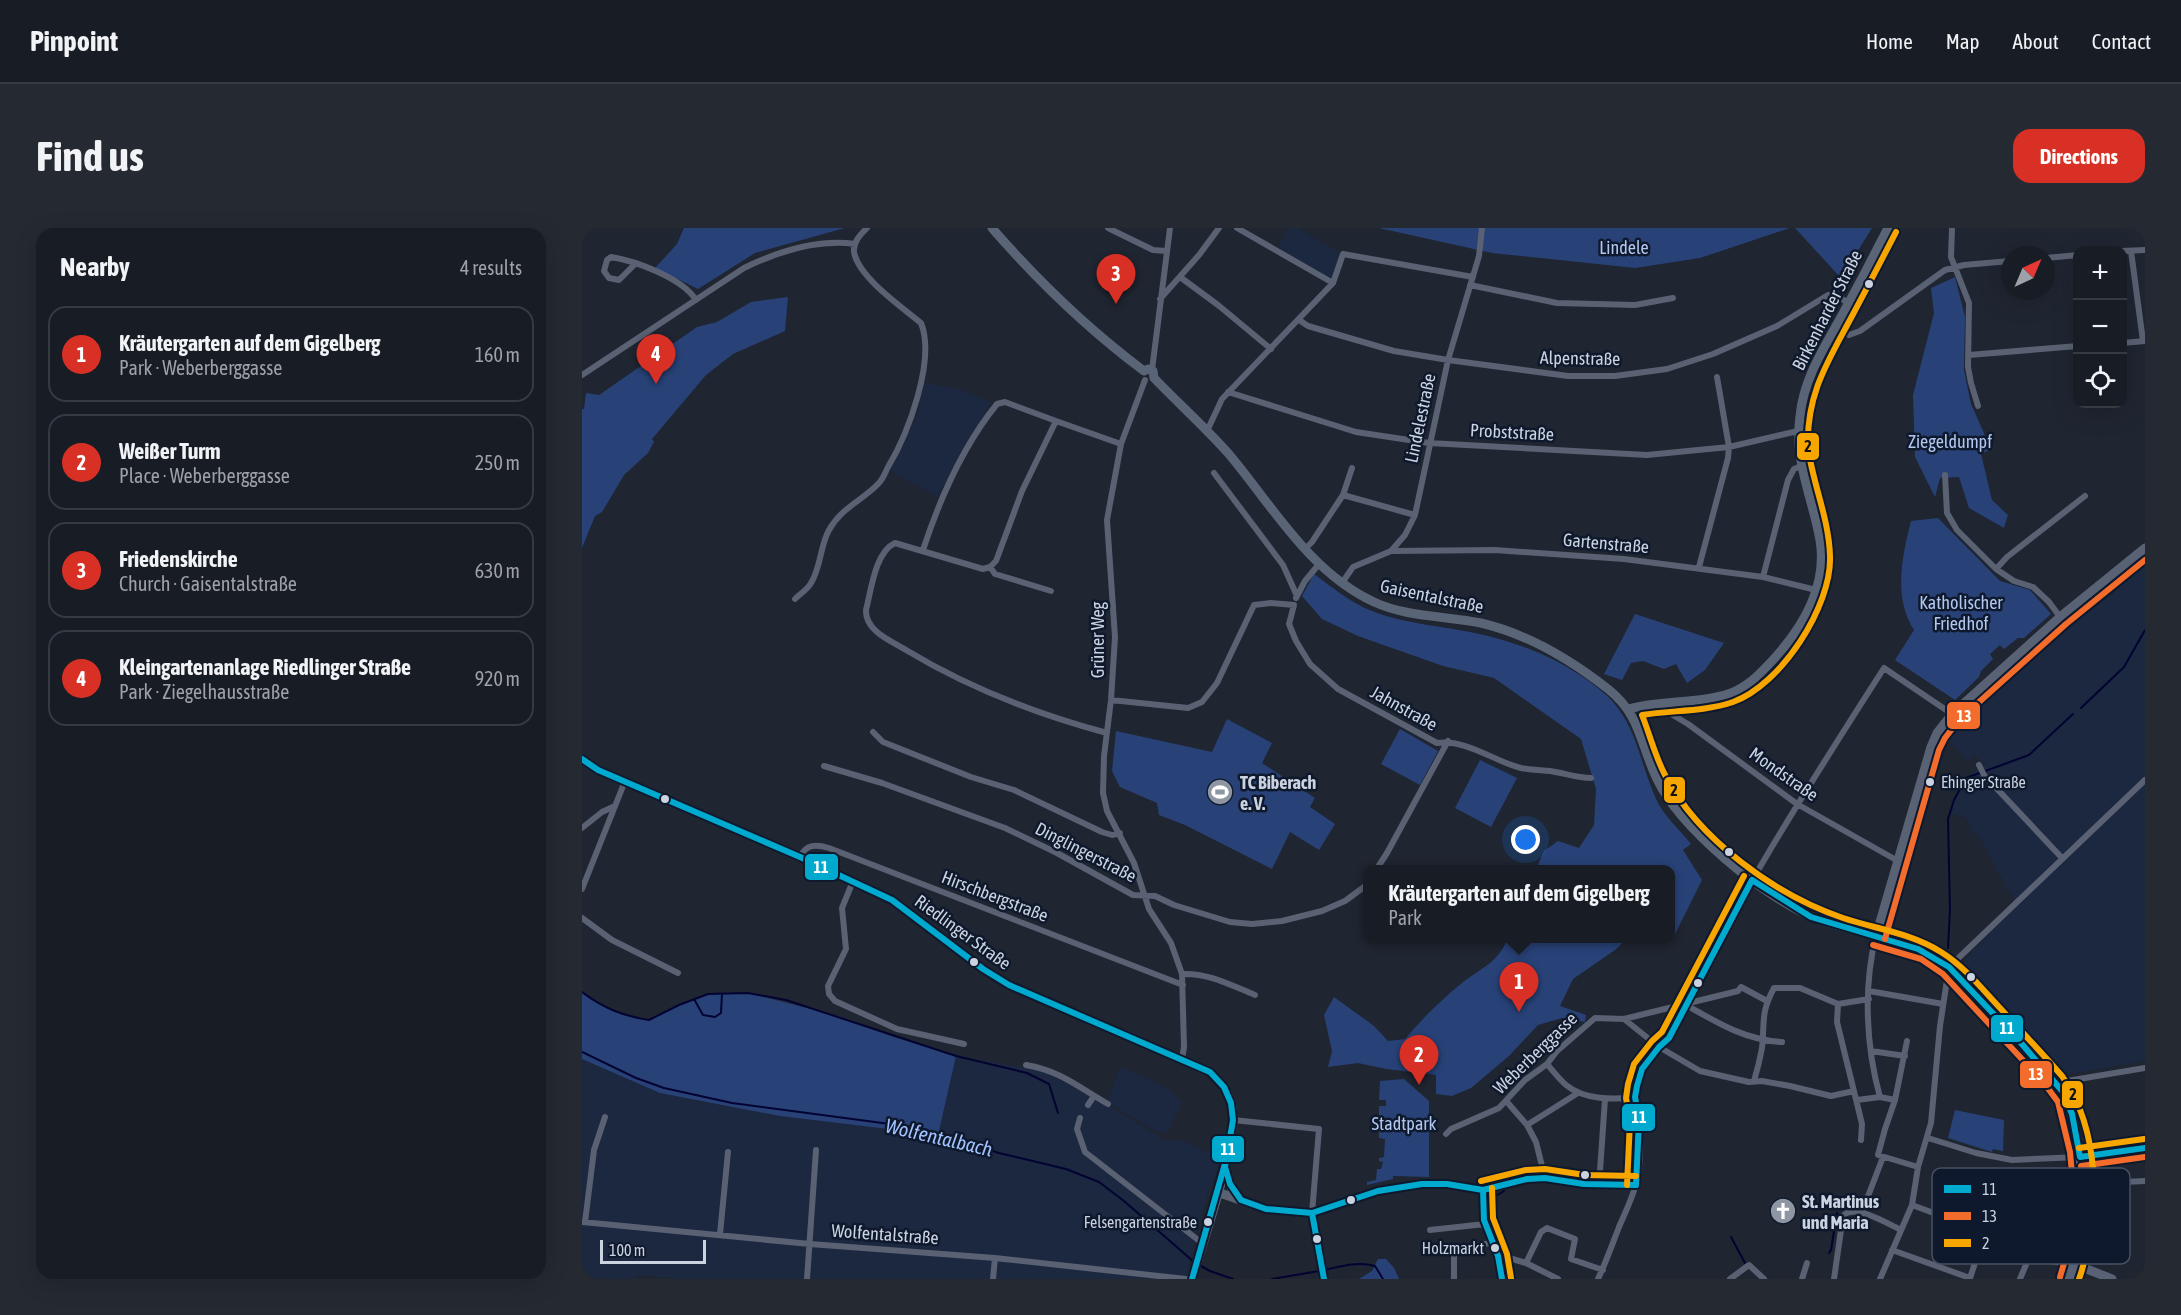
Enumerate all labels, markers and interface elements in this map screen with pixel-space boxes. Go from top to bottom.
text: Pinpoint [30,25,118,57]
text: Home [1866,29,1913,53]
text: Map [1946,29,1980,53]
text: About [2013,29,2059,53]
text: Contact [2092,29,2151,53]
button: Directions [2013,129,2145,183]
text: Find us [36,132,144,180]
park label: Lindele [1599,237,1649,258]
street label: Birkenharder Straße [1788,246,1866,374]
north arrow [2001,246,2055,300]
map controls [2073,246,2127,408]
button: + [2073,246,2127,300]
text: Nearby [60,252,130,282]
pin: 3 [1096,254,1136,304]
text: 4 results [460,256,522,279]
unlabelled marker [1863,278,1875,290]
button: − [2073,300,2127,354]
text: Kräutergarten auf dem Gigelberg [119,330,380,356]
pin: 4 [636,334,676,384]
text: 1 [77,343,86,366]
text: 160 m [475,343,520,366]
street label: Alpenstraße [1540,347,1620,369]
button: locate [2073,354,2127,408]
text: Park · Weberberggasse [119,356,282,379]
street label: Lindelestraße [1400,371,1440,465]
street label: Probststraße [1469,419,1555,445]
park label: Ziegeldumpf [1908,431,1992,452]
line badge: 2 [1796,432,1820,461]
text: 2 [1804,437,1812,455]
text: Weißer Turm [119,438,221,464]
text: 2 [77,451,86,474]
text: 250 m [475,451,520,474]
text: Place · Weberberggasse [119,464,290,487]
street label: Gartenstraße [1562,529,1650,557]
text: Friedenskirche [119,546,238,572]
text: 3 [77,559,86,582]
text: 630 m [475,559,520,582]
text: Church · Gaisentalstraße [119,572,297,595]
street label: Gaisentalstraße [1378,575,1486,617]
park label: Katholischer Friedhof [1919,592,2003,634]
street label: Grüner Weg [1087,601,1108,678]
text: Kleingartenanlage Riedlinger Straße [119,654,411,680]
text: 4 [77,667,86,690]
text: 920 m [475,667,520,690]
text: Park · Ziegelhausstraße [119,680,289,703]
street label: Jahnstraße [1367,681,1441,735]
line badge: 13 [1946,701,1981,730]
text: 13 [1956,707,1972,725]
street label: Mondstraße [1746,743,1822,805]
place label: TC Biberach e. V. [1240,772,1316,814]
place label: Ehinger Straße [1941,773,2026,792]
line badge: 2 [1663,776,1686,804]
marker: Ehinger Straße [1924,776,1936,788]
sports icon: TC Biberach e. V. [1205,777,1235,807]
text: 2 [1670,781,1678,799]
unlabelled marker [659,793,671,805]
street label: Dinglingerstraße [1032,818,1140,886]
your location [1511,825,1540,854]
unlabelled marker [1723,846,1735,858]
line badge: 11 [804,853,839,881]
text: 11 [813,858,829,876]
popup [1363,865,1675,943]
street label: Hirschbergstraße [939,866,1051,926]
text: Kräutergarten auf dem Gigelberg [1388,880,1650,906]
street label: Riedlinger Straße [911,890,1015,974]
text: Park [1388,906,1422,929]
unlabelled marker [968,956,980,968]
pin: 1 [1500,962,1538,1012]
unlabelled marker [1965,971,1977,983]
unlabelled marker [1692,977,1704,989]
street label: Weberberggasse [1489,1008,1581,1098]
line badge: 11 [1990,1014,2024,1043]
text: 11 [1999,1019,2015,1037]
pin: 2 [1400,1036,1438,1085]
line badge: 13 [2019,1060,2053,1089]
text: 13 [2028,1065,2044,1083]
line badge: 2 [2061,1080,2084,1109]
text: 2 [2069,1085,2077,1103]
line badge: 11 [1621,1103,1656,1132]
text: 11 [1631,1108,1647,1126]
park label: Stadtpark [1372,1113,1437,1134]
water label: Wolfentalbach [883,1114,995,1161]
line badge: 11 [1211,1135,1245,1163]
text: 11 [1220,1140,1236,1158]
legend [1932,1168,2130,1264]
unlabelled marker [1579,1169,1591,1181]
text: 11 [1982,1180,1997,1198]
place label: St. Martinus und Maria [1802,1191,1880,1233]
unlabelled marker [1345,1194,1357,1206]
church icon: St. Martinus und Maria [1768,1196,1798,1226]
text: 13 [1982,1207,1997,1225]
place label: Felsengartenstraße [1084,1213,1197,1232]
marker: Felsengartenstraße [1202,1216,1214,1228]
street label: Wolfentalstraße [831,1220,939,1248]
unlabelled marker [1311,1233,1323,1245]
text: 2 [1982,1234,1990,1252]
scale bar [600,1237,706,1264]
place label: Holzmarkt [1422,1239,1484,1257]
text: 100 m [609,1241,645,1259]
marker: Holzmarkt [1489,1242,1501,1254]

